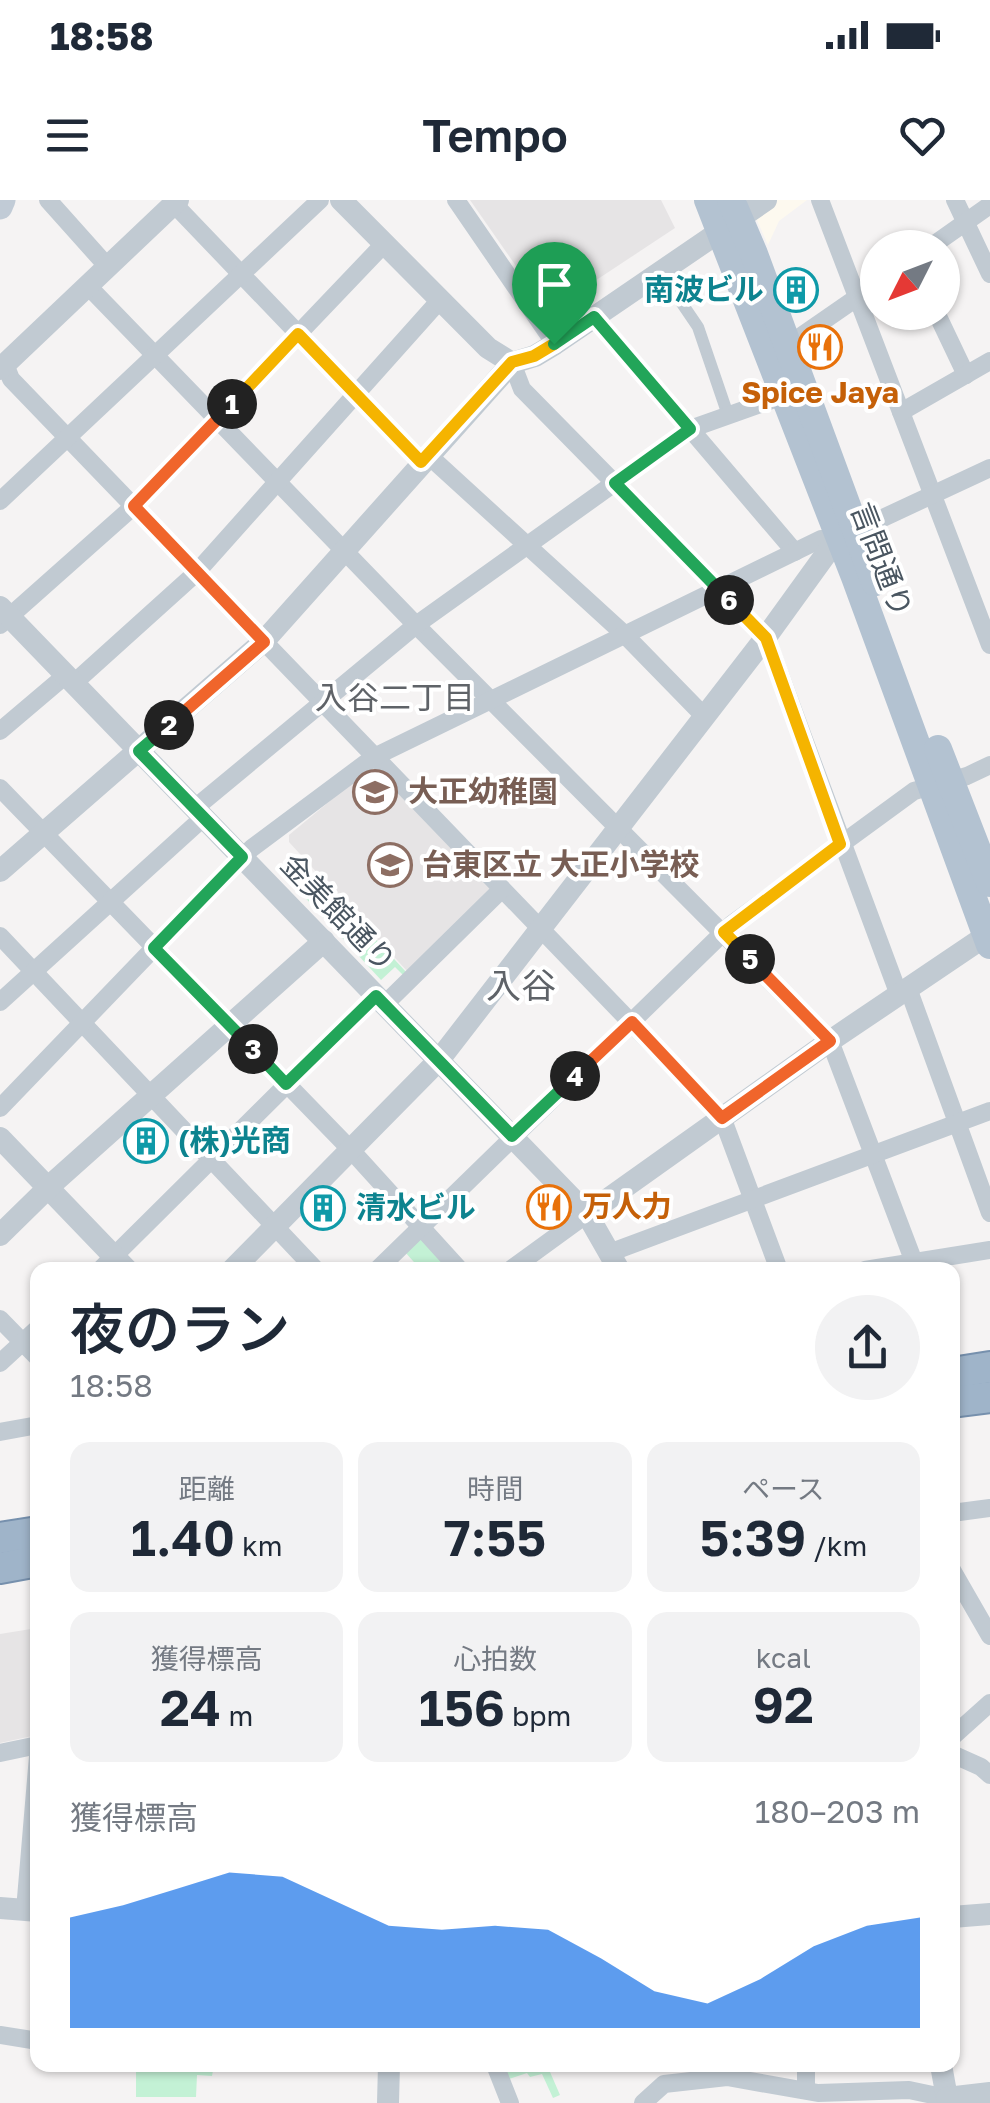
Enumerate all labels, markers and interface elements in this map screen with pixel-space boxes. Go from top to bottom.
text: 18:58 [50,13,154,58]
icon: menu [40,108,95,163]
text: Tempo [422,108,568,162]
icon: heart [895,108,950,163]
north arrow [860,230,960,330]
map controls [860,230,960,330]
pin [512,242,597,345]
icon: arrive [527,257,582,312]
building icon: 南波ビル [773,267,819,313]
place label: 南波ビル [644,271,764,307]
restaurant icon: Spice Jaya [797,324,843,370]
place label: Spice Jaya [741,374,899,410]
pin: 1 [207,379,257,429]
text: 1 [225,387,239,420]
street label: 言問通り [844,497,920,622]
pin: 6 [704,575,754,625]
text: 6 [720,583,738,616]
district label: 入谷二丁目 [315,678,475,716]
pin: 2 [144,700,194,750]
text: 2 [160,708,178,741]
school or university icon: 大正幼稚園 [352,769,398,815]
place label: 大正幼稚園 [408,773,558,809]
school or university icon: 台東区立 大正小学校 [367,842,413,888]
street label: 金美館通り [274,846,404,979]
place label: 台東区立 大正小学校 [422,846,700,882]
pin: 5 [725,934,775,984]
text: 5 [741,942,759,975]
district label: 入谷 [486,964,556,1006]
pin: 3 [228,1024,278,1074]
text: 3 [244,1032,262,1065]
pin: 4 [550,1051,600,1101]
text: 4 [566,1059,584,1092]
building icon: (株)光商 [123,1118,169,1164]
place label: (株)光商 [178,1122,291,1158]
restaurant icon: 万人力 [526,1184,572,1230]
building icon: 清水ビル [300,1185,346,1231]
place label: 万人力 [582,1188,672,1224]
place label: 清水ビル [356,1189,476,1225]
text: 夜のラン [70,1295,290,1361]
button: share [815,1295,920,1400]
text: 18:58 [70,1366,153,1404]
text: 距離 [179,1472,235,1505]
text: 時間 [467,1472,523,1505]
text: ペース [742,1472,825,1505]
text: 1.40 [131,1507,235,1567]
text: 7:55 [444,1507,546,1567]
text: 5:39 [699,1507,806,1567]
text: km [235,1529,283,1562]
text: /km [806,1529,867,1562]
text: kcal [756,1641,811,1674]
text: 獲得標高 [151,1642,263,1675]
text: 心拍数 [453,1642,537,1675]
text: 92 [753,1674,814,1734]
text: 24 [160,1677,221,1737]
text: 156 [419,1677,505,1737]
text: m [221,1699,253,1732]
text: bpm [505,1699,571,1732]
text: 180–203 m [755,1792,920,1830]
text: 獲得標高 [70,1798,198,1836]

